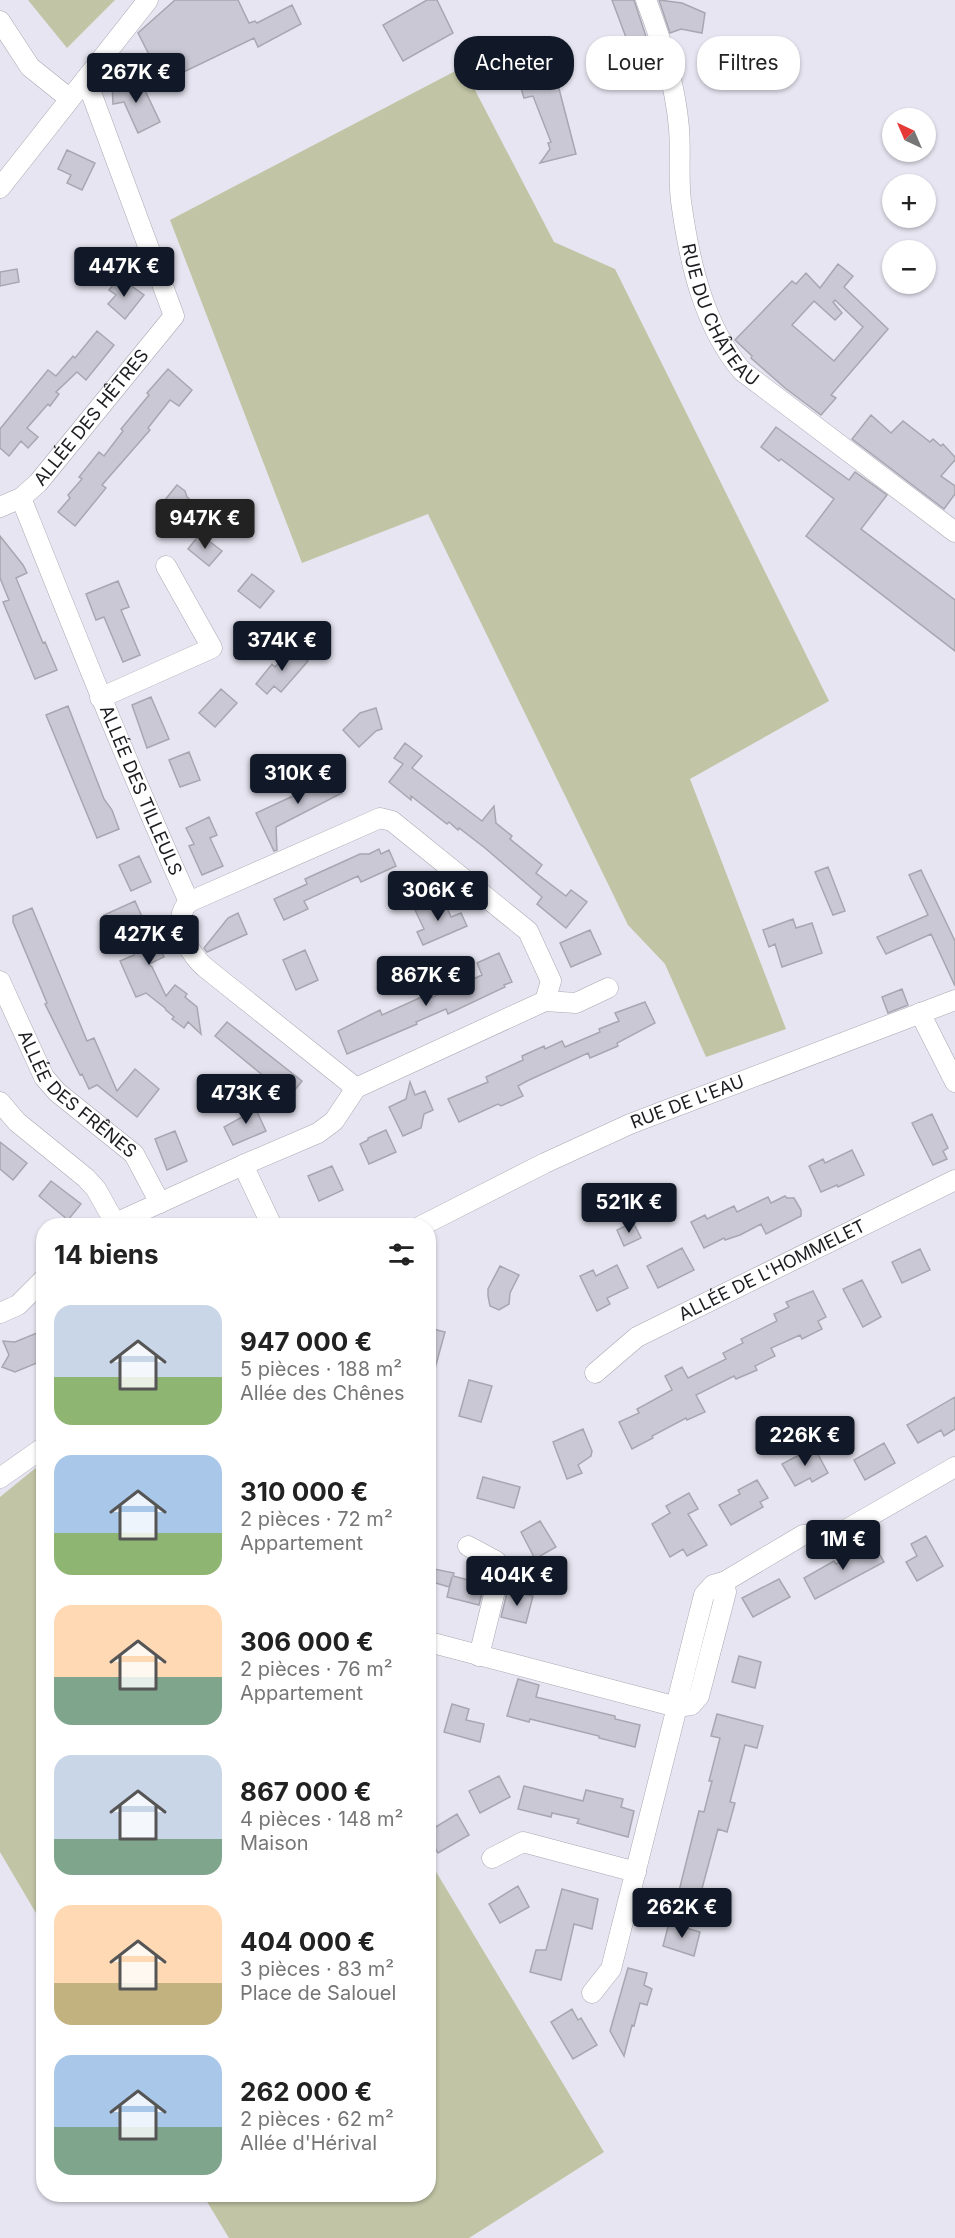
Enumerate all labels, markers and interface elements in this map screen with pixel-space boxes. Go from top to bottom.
chip: Acheter [454,36,574,90]
chip: Louer [586,36,685,90]
chip: Filtres [697,36,800,90]
pin: 267K € [87,53,185,104]
text: 267K € [101,60,171,84]
north arrow [882,108,936,162]
map controls [882,108,936,294]
button: + [882,174,936,228]
button: − [882,240,936,294]
street label: RUE DU CHÂTEAU [678,242,763,390]
pin: 447K € [75,247,173,298]
text: 447K € [88,254,160,278]
street label: ALLÉE DES HÊTRES [29,345,153,490]
pin: 947K € [156,499,254,550]
text: 947K € [170,506,240,530]
pin: 374K € [233,621,331,672]
text: 374K € [247,628,317,652]
street label: ALLÉE DES TILLEULS [96,702,187,879]
pin: 310K € [249,754,347,805]
text: 310K € [264,761,332,785]
pin: 306K € [389,871,487,922]
text: 306K € [402,878,474,902]
pin: 427K € [100,915,198,966]
text: 427K € [114,922,184,946]
pin: 867K € [377,956,475,1007]
text: 867K € [391,963,461,987]
street label: ALLÉE DES FRÊNES [14,1027,141,1162]
street label: RUE DE L'EAU [627,1070,747,1133]
pin: 473K € [197,1074,295,1125]
text: 473K € [211,1081,281,1105]
pin: 521K € [580,1183,678,1234]
text: 521K € [596,1190,662,1214]
street label: ALLÉE DE L'HOMMELET [675,1215,869,1325]
icon: filters [385,1238,418,1271]
text: 14 biens [54,1239,159,1270]
text: 947 000 € [240,1326,372,1357]
icon: home [102,1329,174,1401]
text: 5 pièces · 188 m² [240,1357,402,1381]
text: Allée des Chênes [240,1381,405,1405]
pin: 226K € [756,1416,854,1467]
text: 226K € [770,1423,841,1447]
text: 310 000 € [240,1476,368,1507]
icon: home [102,1479,174,1551]
text: 2 pièces · 72 m² [240,1507,393,1531]
pin: 1M € [807,1520,879,1571]
text: 1M € [820,1527,866,1551]
text: Appartement [240,1531,363,1555]
pin: 404K € [468,1556,566,1607]
text: 404K € [480,1563,554,1587]
text: 306 000 € [240,1626,374,1657]
icon: home [102,1629,174,1701]
text: 2 pièces · 76 m² [240,1657,393,1681]
text: Appartement [240,1681,363,1705]
text: 867 000 € [240,1776,372,1807]
icon: home [102,1779,174,1851]
text: 4 pièces · 148 m² [240,1807,403,1831]
text: Maison [240,1831,309,1855]
pin: 262K € [633,1888,731,1939]
text: 262K € [647,1895,718,1919]
text: 404 000 € [240,1926,375,1957]
icon: home [102,1929,174,2001]
text: 3 pièces · 83 m² [240,1957,394,1981]
text: Place de Salouel [240,1981,396,2005]
text: 262 000 € [240,2076,372,2107]
icon: home [102,2079,174,2151]
text: 2 pièces · 62 m² [240,2107,394,2131]
text: Allée d'Hérival [240,2131,377,2155]

